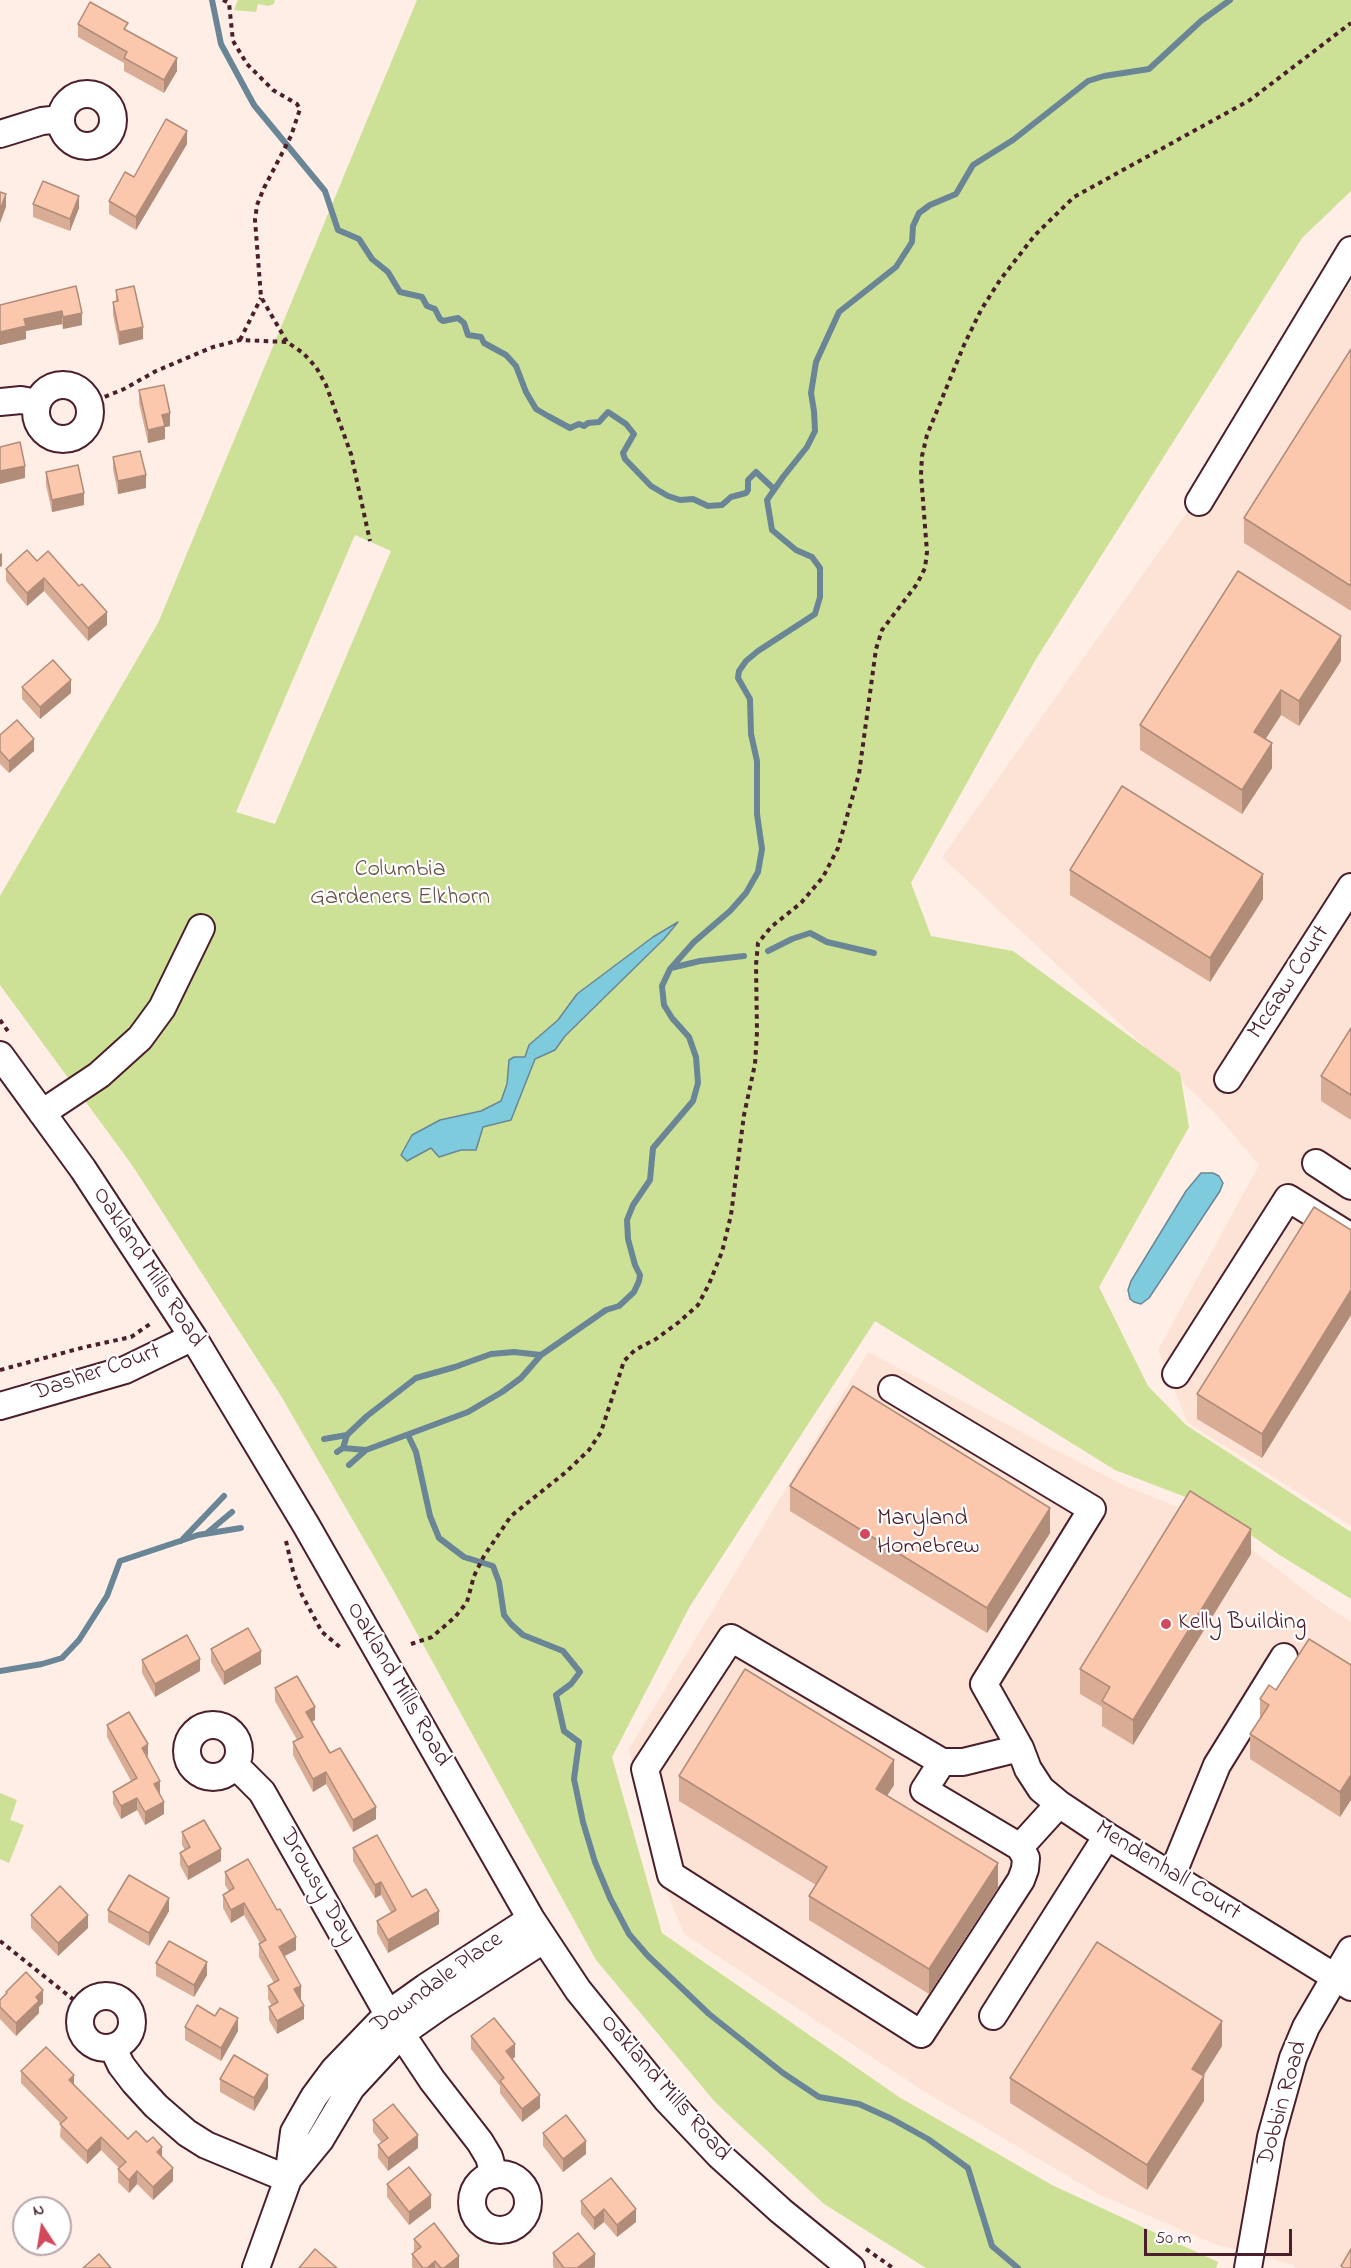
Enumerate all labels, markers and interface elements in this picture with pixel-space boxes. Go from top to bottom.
park label: Columbia Gardeners Elkhorn [310,857,490,913]
street label: McGaw Court [1243,921,1337,1045]
street label: Oakland Mills Road [85,1183,209,1353]
street label: Dasher Court [29,1339,165,1409]
place label: Maryland Homebrew [877,1506,979,1562]
marker: Maryland Homebrew [858,1527,872,1541]
street label: Oakland Mills Road [338,1598,456,1772]
place label: Kelly Building [1178,1610,1306,1638]
marker: Kelly Building [1159,1617,1173,1631]
street label: Mendenhall Court [1089,1816,1245,1928]
street label: Drowsy Day [271,1824,361,1950]
street label: Downdale Place [367,1927,509,2041]
street label: Oakland Mills Road [592,2010,736,2168]
street label: Dobbin Road [1252,2038,1316,2170]
north arrow [12,2196,72,2256]
text: N [31,2197,46,2223]
scale bar [1147,2217,1296,2255]
text: 50 m [1155,2226,1192,2252]

